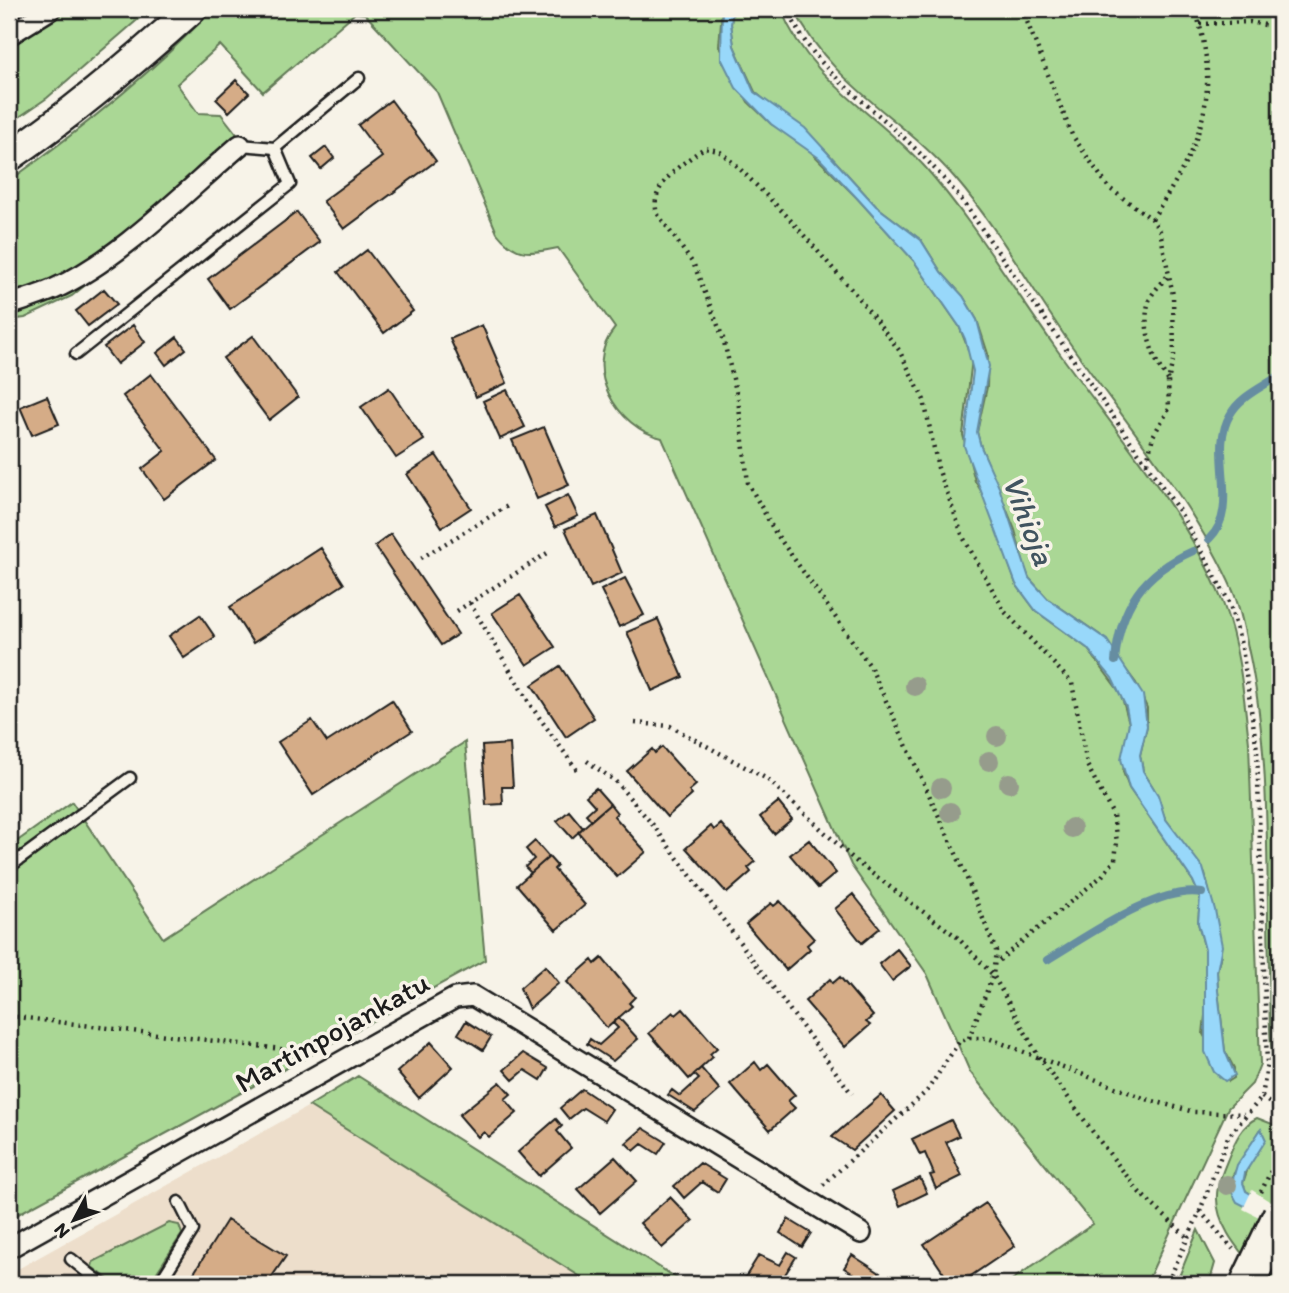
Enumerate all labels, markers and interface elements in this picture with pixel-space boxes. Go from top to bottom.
water label: Vihioja [995,470,1064,571]
street label: Martinpojankatu [228,963,436,1101]
north arrow [38,1184,108,1254]
text: N [49,1218,74,1243]

